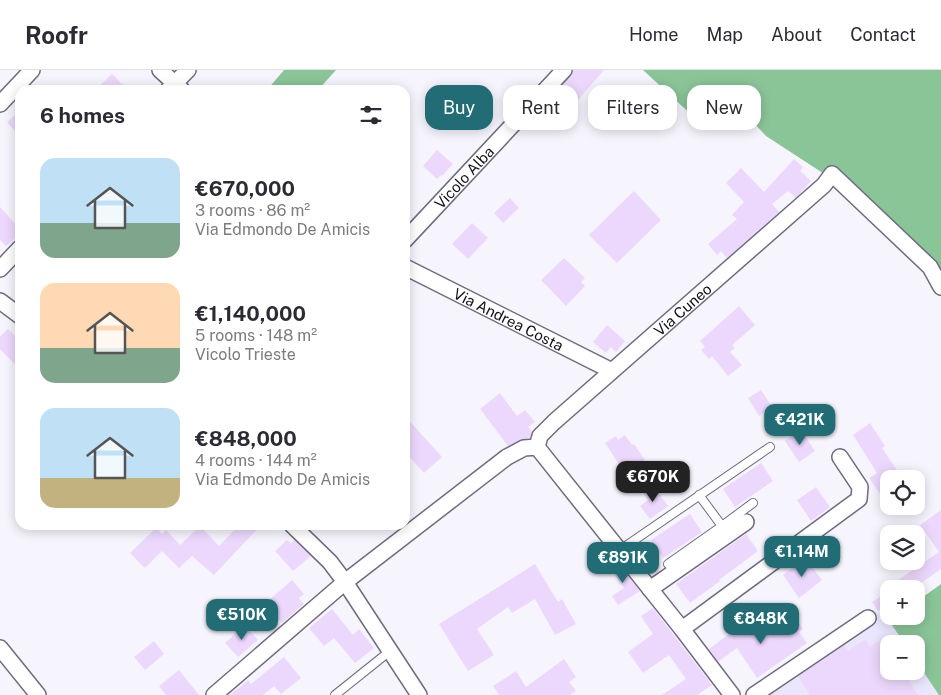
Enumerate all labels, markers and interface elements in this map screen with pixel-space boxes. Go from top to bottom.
text: Roofr [25,21,88,49]
text: Home [629,24,679,45]
text: Map [707,24,743,45]
text: About [771,24,822,45]
text: Contact [850,24,916,45]
chip: Buy [425,85,493,130]
chip: Rent [503,85,578,130]
chip: Filters [588,85,677,130]
chip: New [687,85,761,130]
icon: filters [357,101,385,129]
text: 6 homes [40,103,125,128]
street label: Vicolo Alba [431,143,497,212]
text: €670,000 [195,176,295,201]
icon: home [80,178,140,238]
text: 3 rooms · 86 m² [195,201,310,220]
text: Via Edmondo De Amicis [195,220,370,239]
street label: Via Cuneo [650,280,714,339]
street label: Via Andrea Costa [451,284,566,354]
text: €1,140,000 [195,301,306,326]
icon: home [80,303,140,363]
text: 5 rooms · 148 m² [195,326,317,345]
text: Vicolo Trieste [195,345,296,364]
pin: €421K [765,404,835,446]
text: €421K [775,410,825,429]
text: €848,000 [195,426,297,451]
icon: home [80,428,140,488]
text: 4 rooms · 144 m² [195,451,317,470]
pin: €670K [618,460,688,503]
text: €670K [627,467,679,486]
text: Via Edmondo De Amicis [195,470,370,489]
map controls [880,470,925,680]
button: locate [880,470,925,515]
button: layers [880,525,925,570]
pin: €1.14M [761,536,843,578]
pin: €891K [588,542,658,584]
text: €1.14M [775,542,829,561]
text: €891K [598,548,648,567]
button: + [880,580,925,625]
pin: €510K [207,598,277,641]
pin: €848K [726,602,796,645]
text: €510K [217,605,267,624]
text: €848K [734,609,788,628]
button: − [880,635,925,680]

